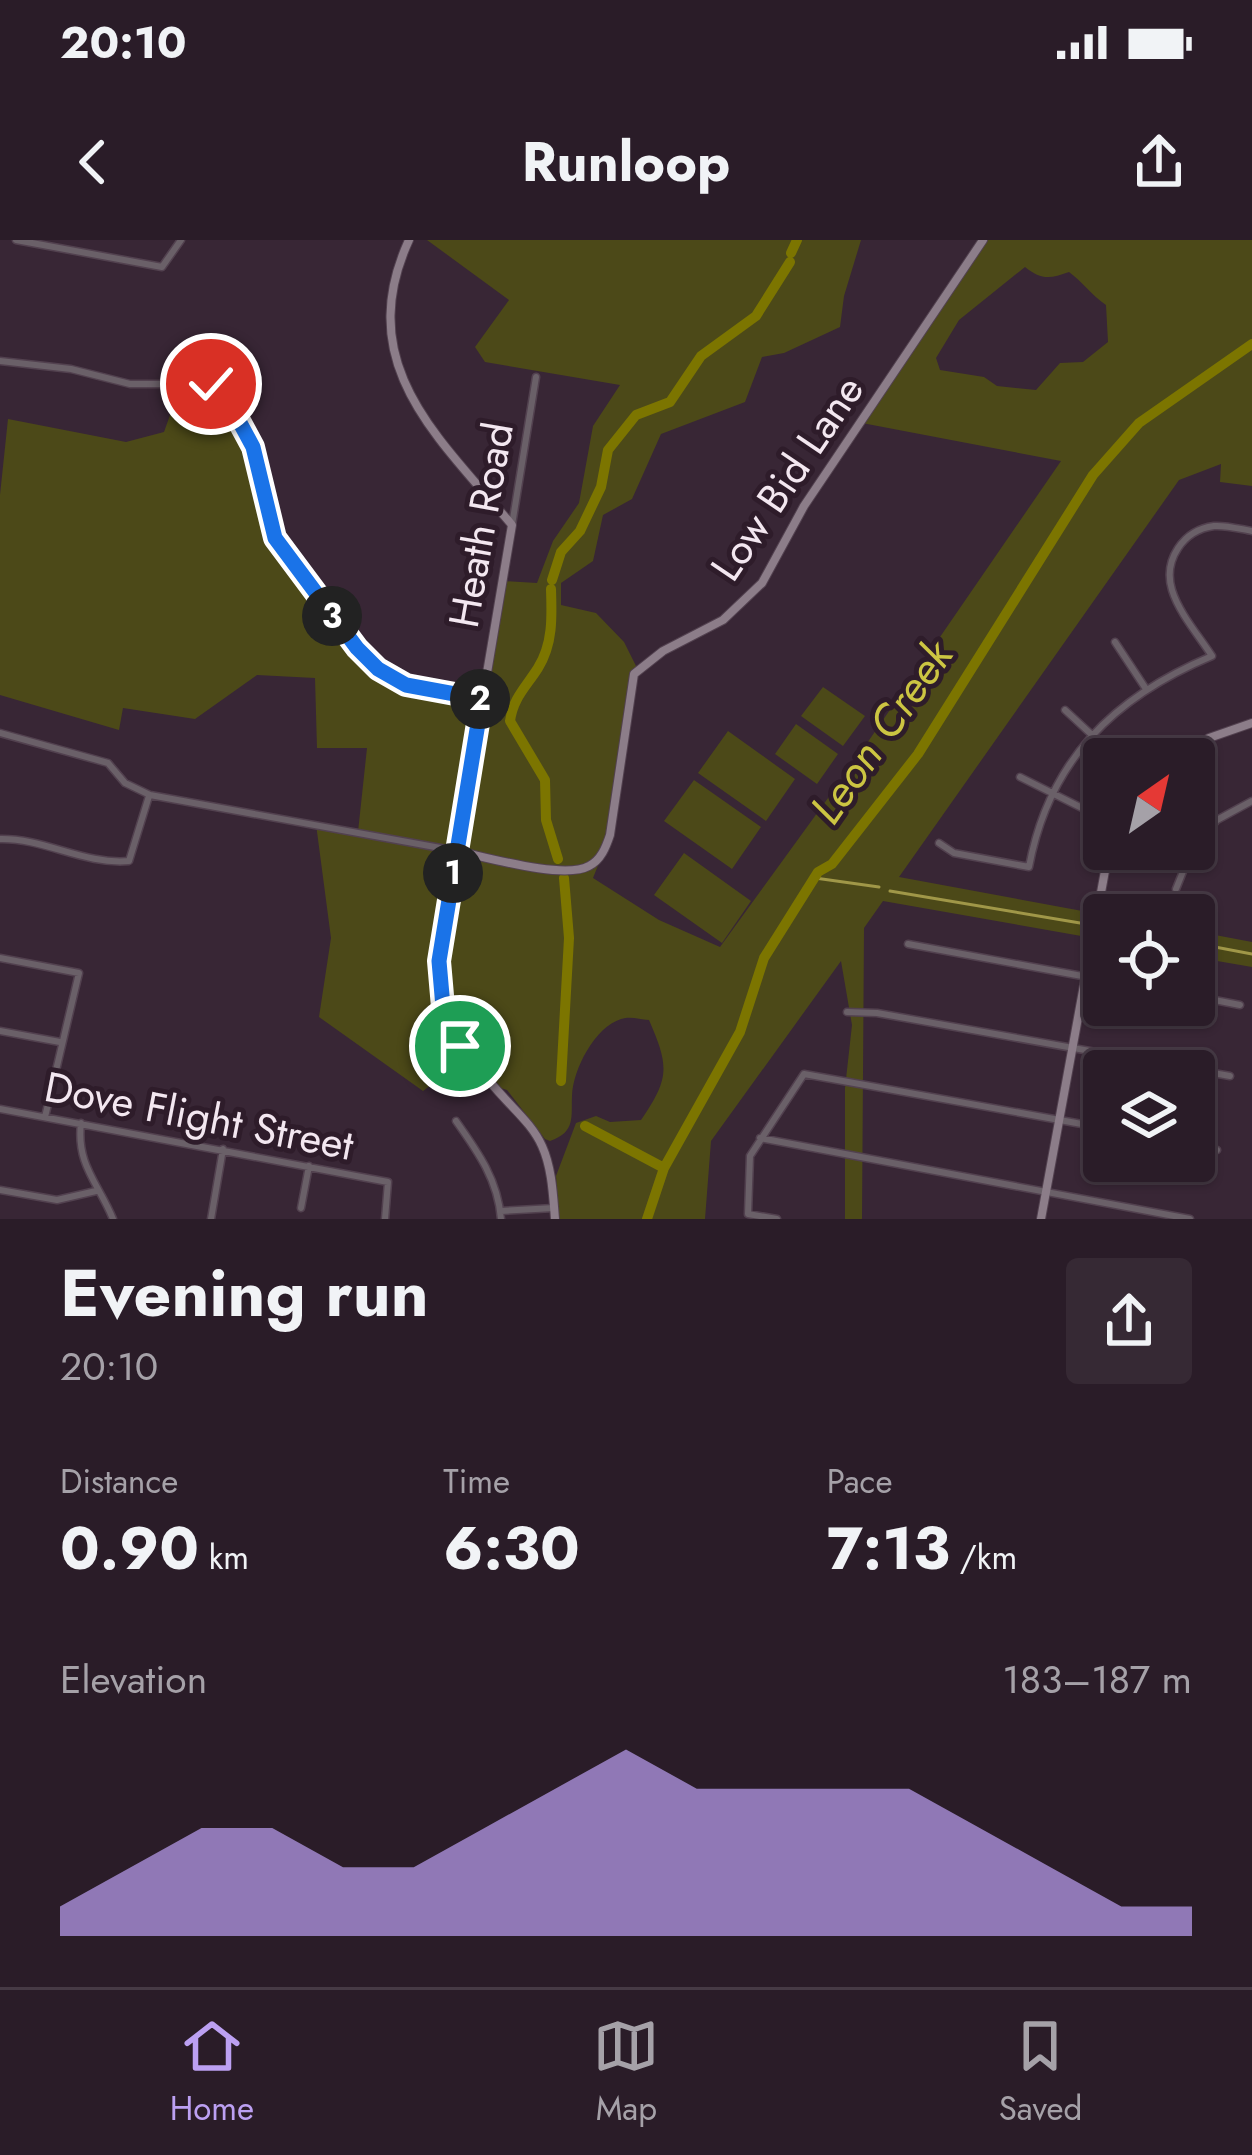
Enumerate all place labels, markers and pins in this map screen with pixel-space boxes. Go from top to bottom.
pin [160,333,262,435]
pin: 3 [302,586,362,646]
pin: 2 [450,669,510,729]
pin: 1 [423,843,483,903]
pin [409,995,511,1097]

